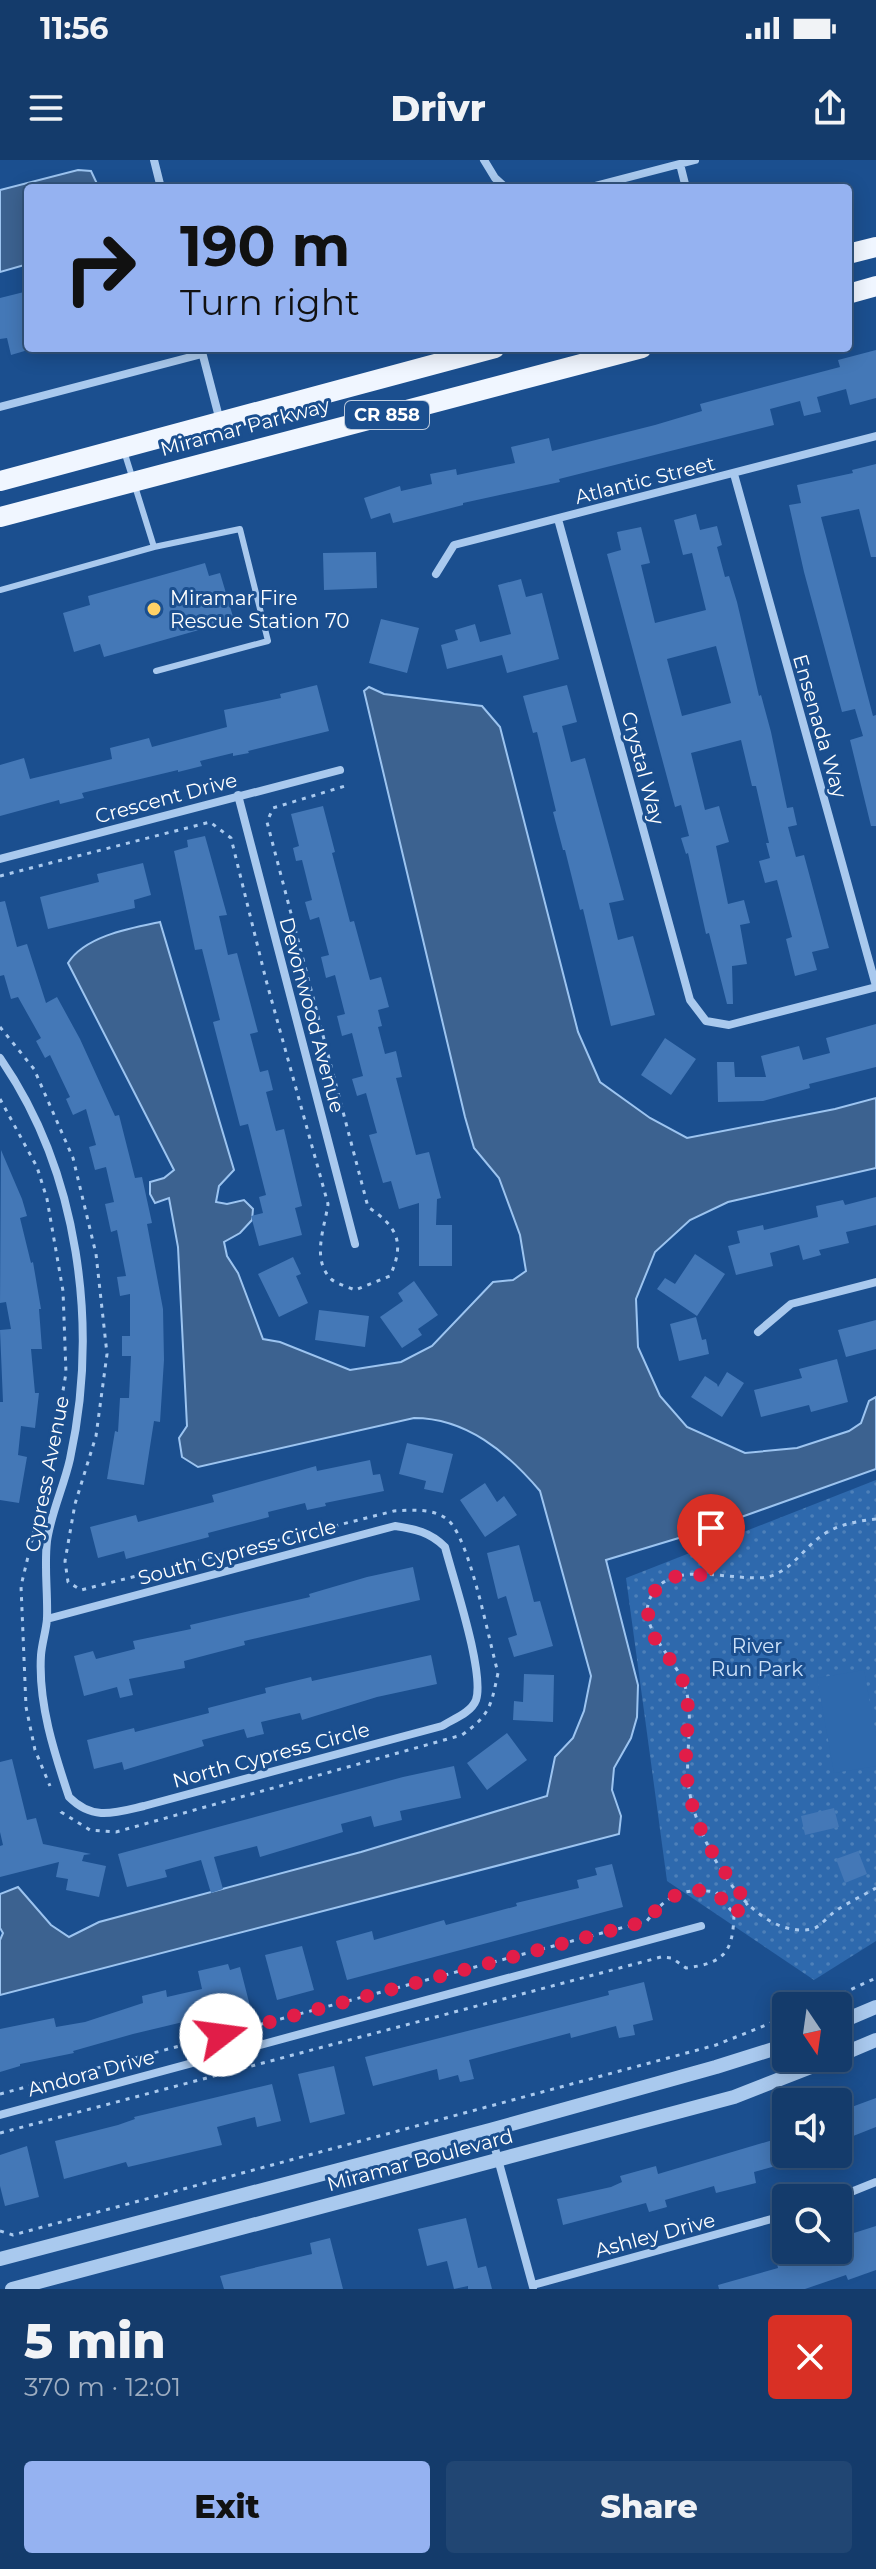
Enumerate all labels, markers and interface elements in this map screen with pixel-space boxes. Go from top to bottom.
text: 11:56 [40,10,108,47]
icon: menu [24,86,68,130]
text: Drivr [390,86,486,130]
icon: share [808,86,852,130]
text: 190 m [180,212,350,280]
icon: right [48,216,152,320]
text: Turn right [180,280,360,324]
street label: Miramar Parkway [158,393,332,461]
road number: CR 858 [345,401,429,429]
street label: Atlantic Street [572,451,718,509]
place label: Miramar Fire Rescue Station 70 [170,586,350,633]
marker: Miramar Fire Rescue Station 70 [145,600,163,618]
street label: Ensenada Way [788,652,852,801]
street label: Crystal Way [616,709,670,827]
street label: Crescent Drive [92,767,240,829]
street label: Devonwood Avenue [274,915,350,1115]
street label: Cypress Avenue [20,1394,74,1554]
pin [677,1494,745,1576]
icon: arrive [689,1506,733,1550]
street label: South Cypress Circle [135,1514,339,1590]
park label: River Run Park [711,1634,803,1681]
street label: North Cypress Circle [170,1717,372,1793]
north arrow [772,1992,852,2072]
map controls [772,1992,852,2264]
position arrow [179,1993,263,2077]
street label: Andora Drive [25,2045,157,2101]
button: sound [772,2088,852,2168]
street label: Miramar Boulevard [324,2124,516,2196]
button: search [772,2184,852,2264]
street label: Ashley Drive [592,2207,718,2263]
text: 5 min [24,2312,166,2370]
button: close [768,2315,852,2399]
text: 370 m · 12:01 [24,2371,181,2403]
button: Exit [24,2461,430,2553]
button: Share [446,2461,852,2553]

